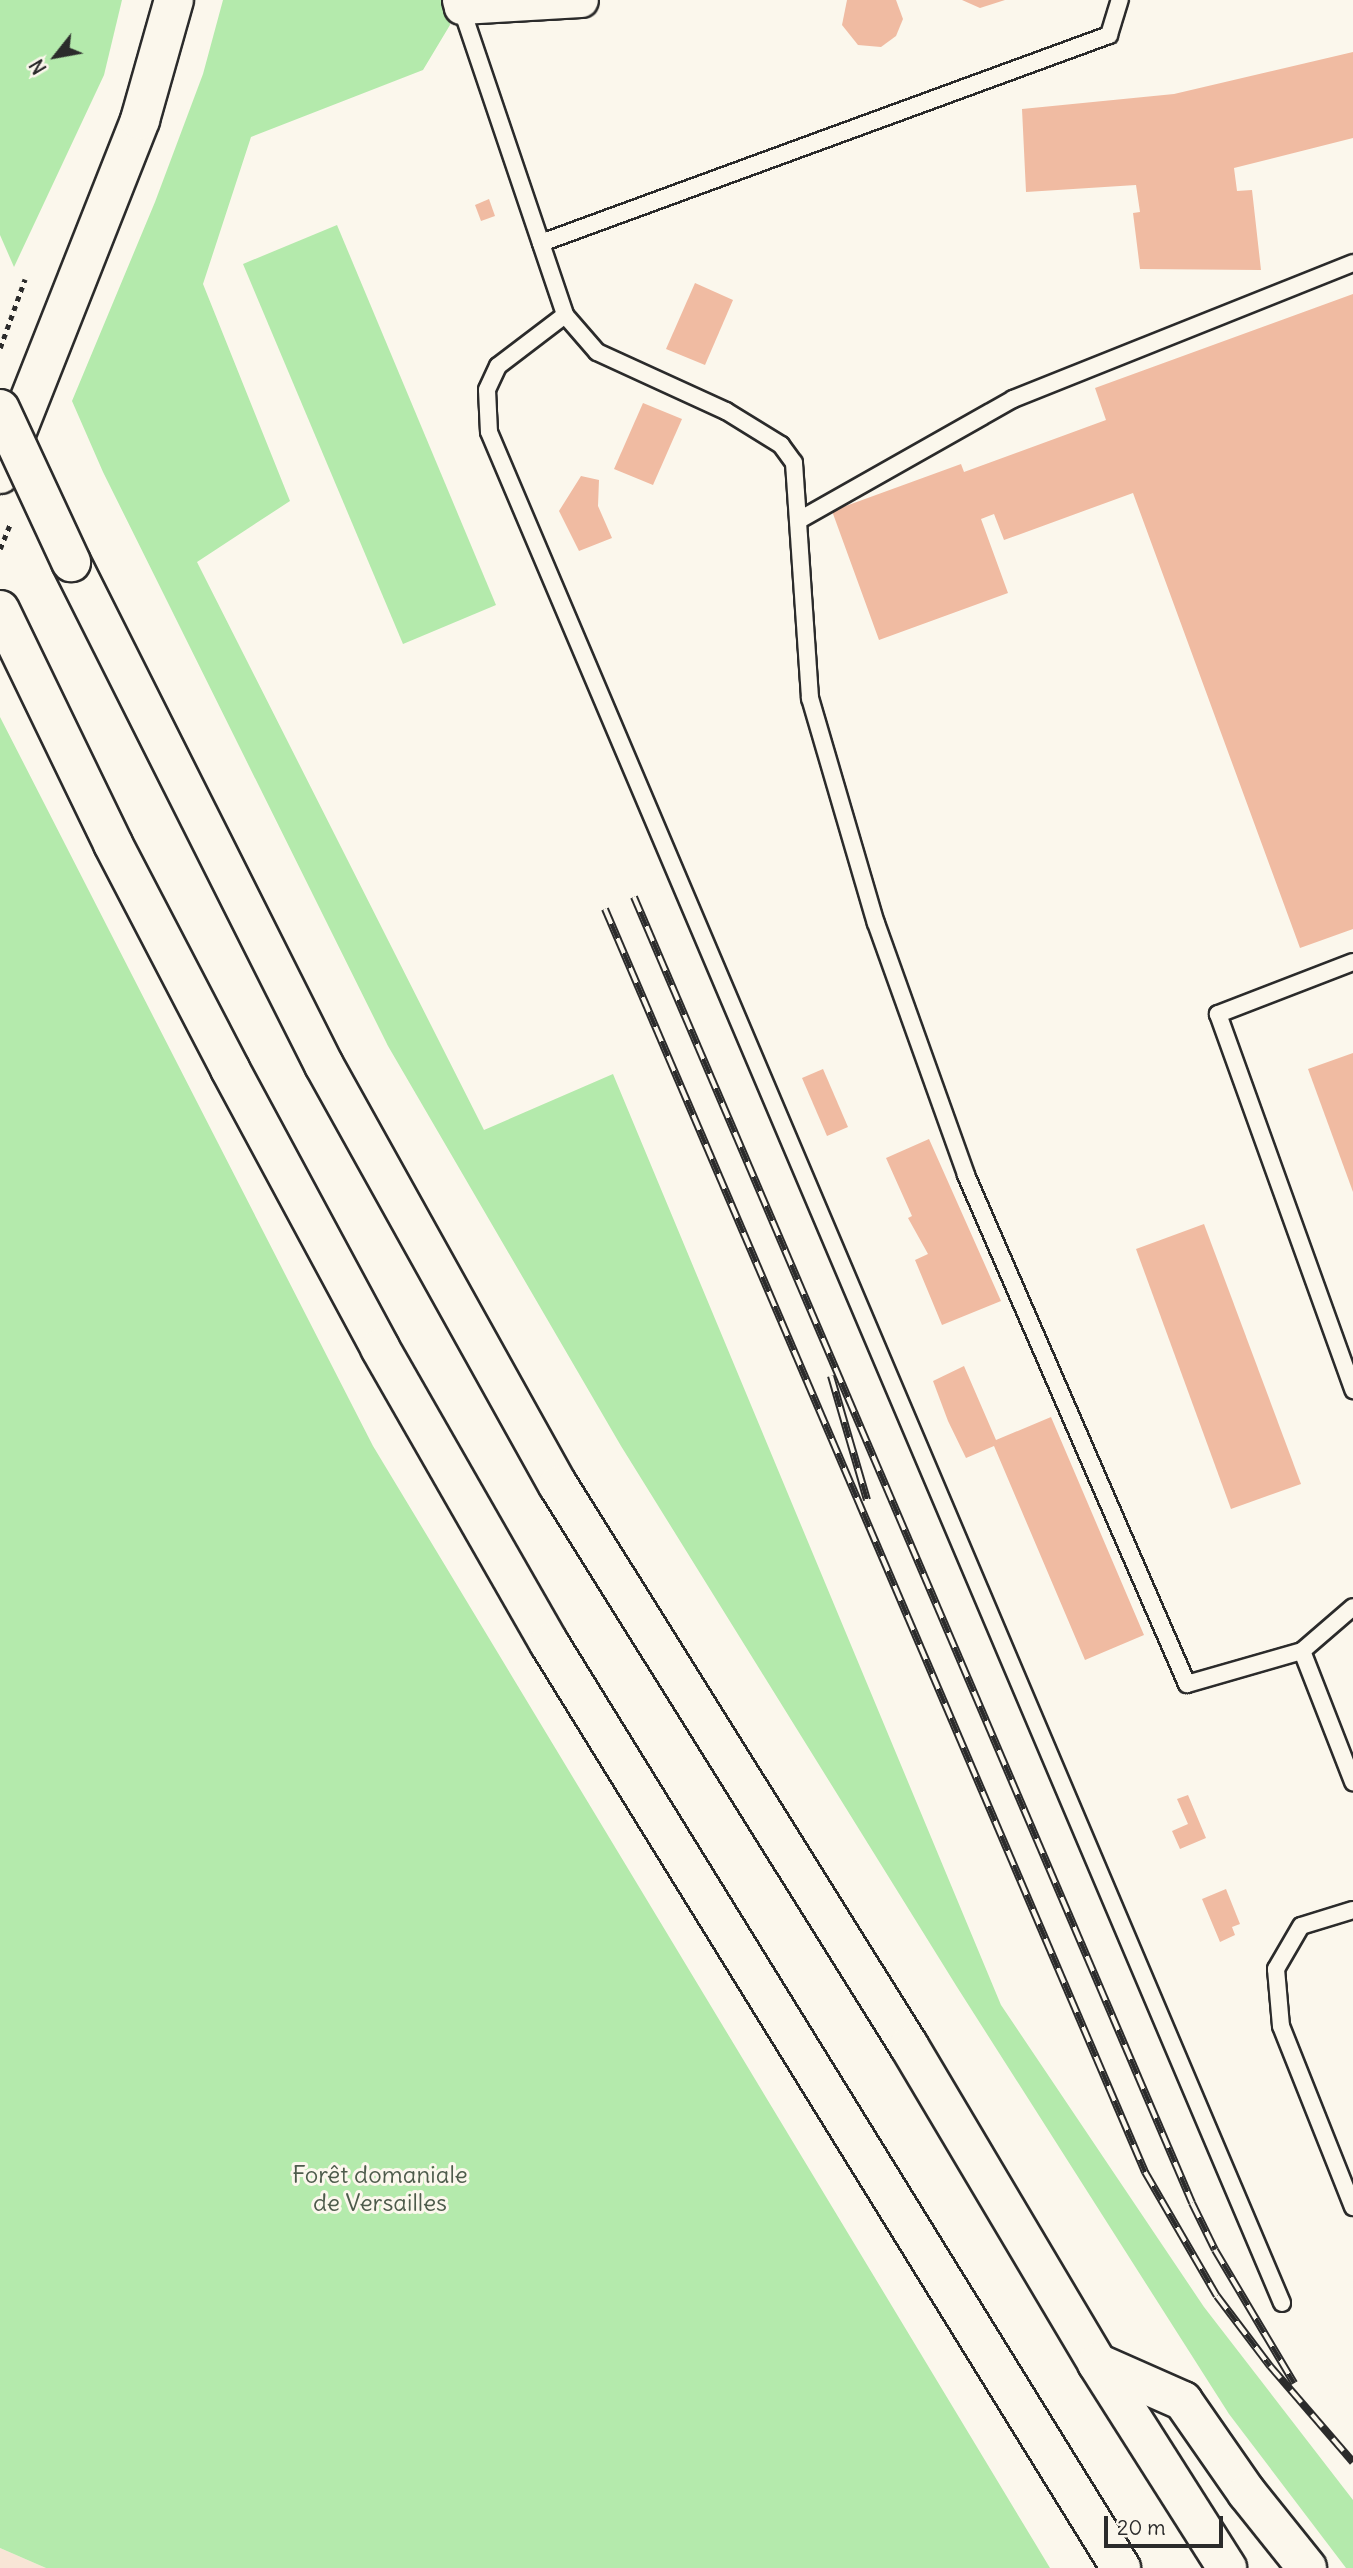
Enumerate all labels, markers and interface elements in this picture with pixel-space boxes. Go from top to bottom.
north arrow [21,21,91,91]
text: N [24,55,52,79]
park label: Forêt domaniale de Versailles [292,2161,468,2217]
scale bar [1108,2502,1227,2546]
text: 20 m [1117,2514,1166,2541]

